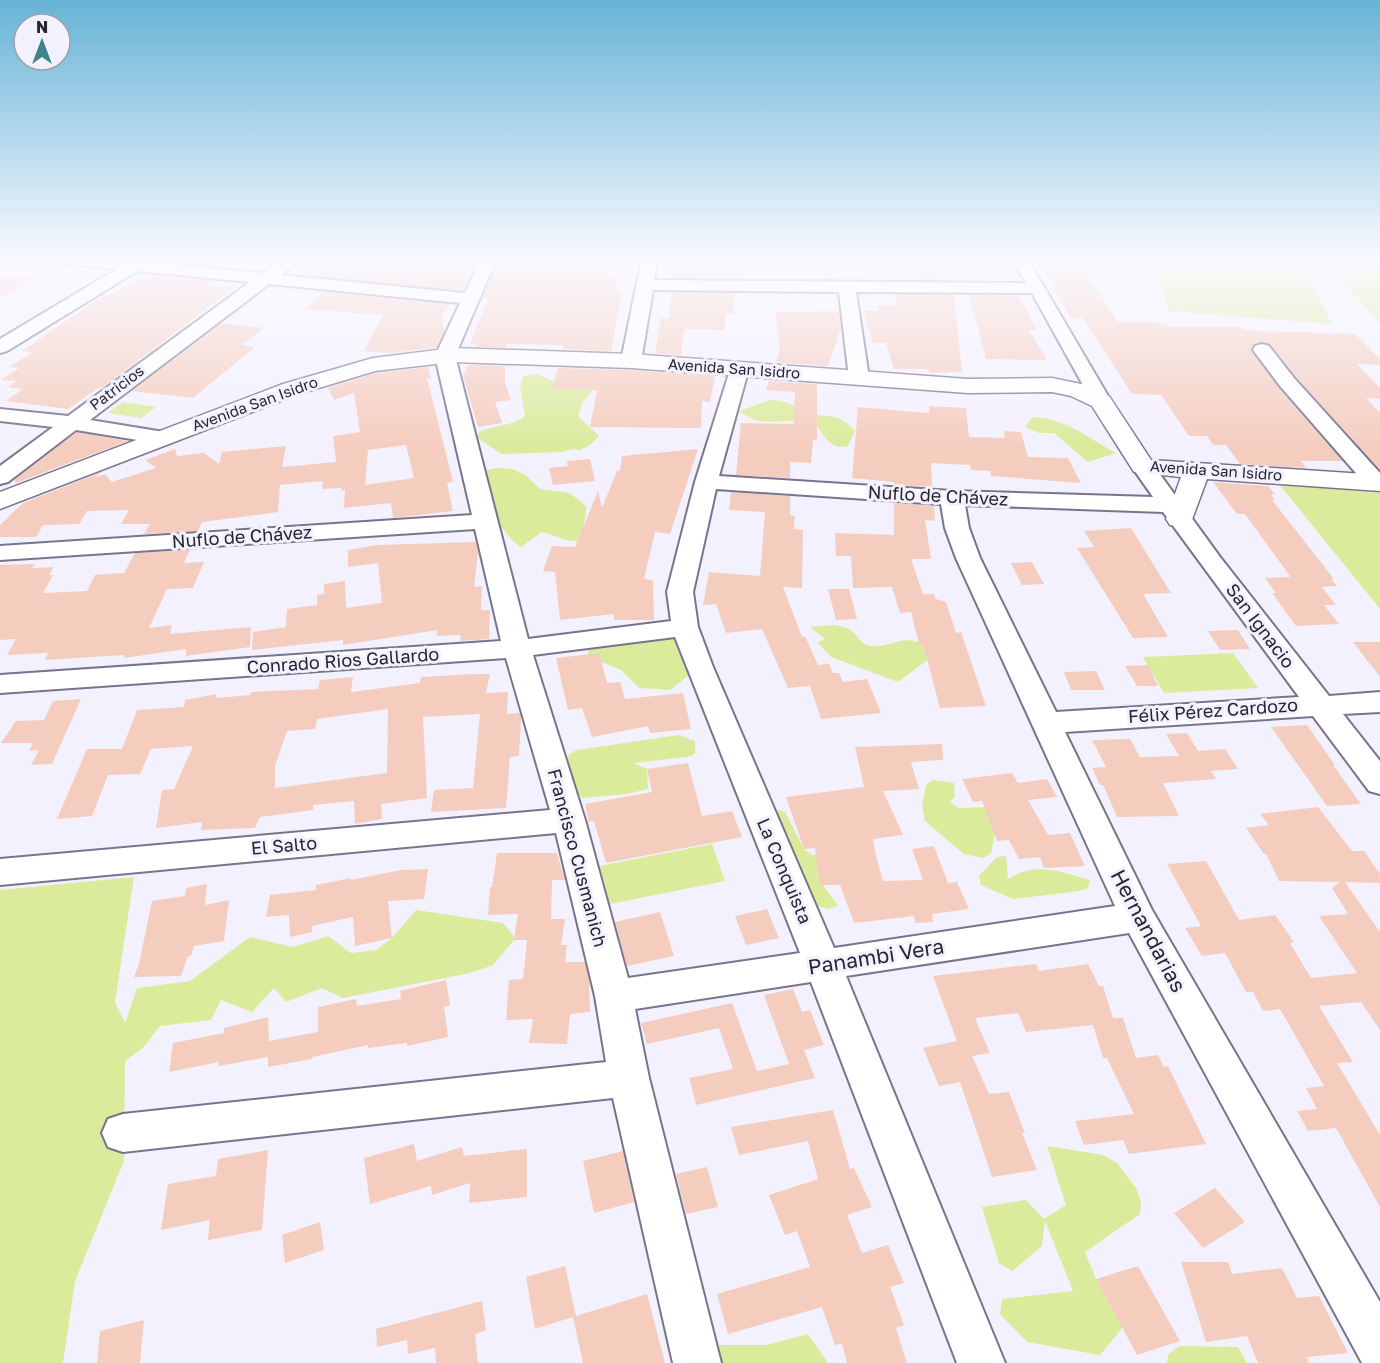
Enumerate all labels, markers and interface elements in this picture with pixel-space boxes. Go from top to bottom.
north arrow [12,12,72,72]
text: N [36,17,48,37]
street label: Avenida San Isidro [667,354,801,382]
street label: Patricios [86,361,147,413]
street label: Avenida San Isidro [189,372,320,434]
street label: Avenida San Isidro [1149,456,1283,484]
street label: Nuflo de Chávez [867,480,1009,510]
street label: Nuflo de Chávez [171,520,313,552]
street label: San Ignacio [1222,579,1300,672]
street label: Conrado Rios Gallardo [246,642,440,678]
street label: Félix Pérez Cardozo [1127,693,1299,727]
street label: Francisco Cusmanich [544,766,612,949]
street label: La Conquista [753,814,817,927]
street label: El Salto [250,831,318,859]
street label: Hernandarias [1106,865,1192,997]
street label: Panambi Vera [806,932,946,980]

